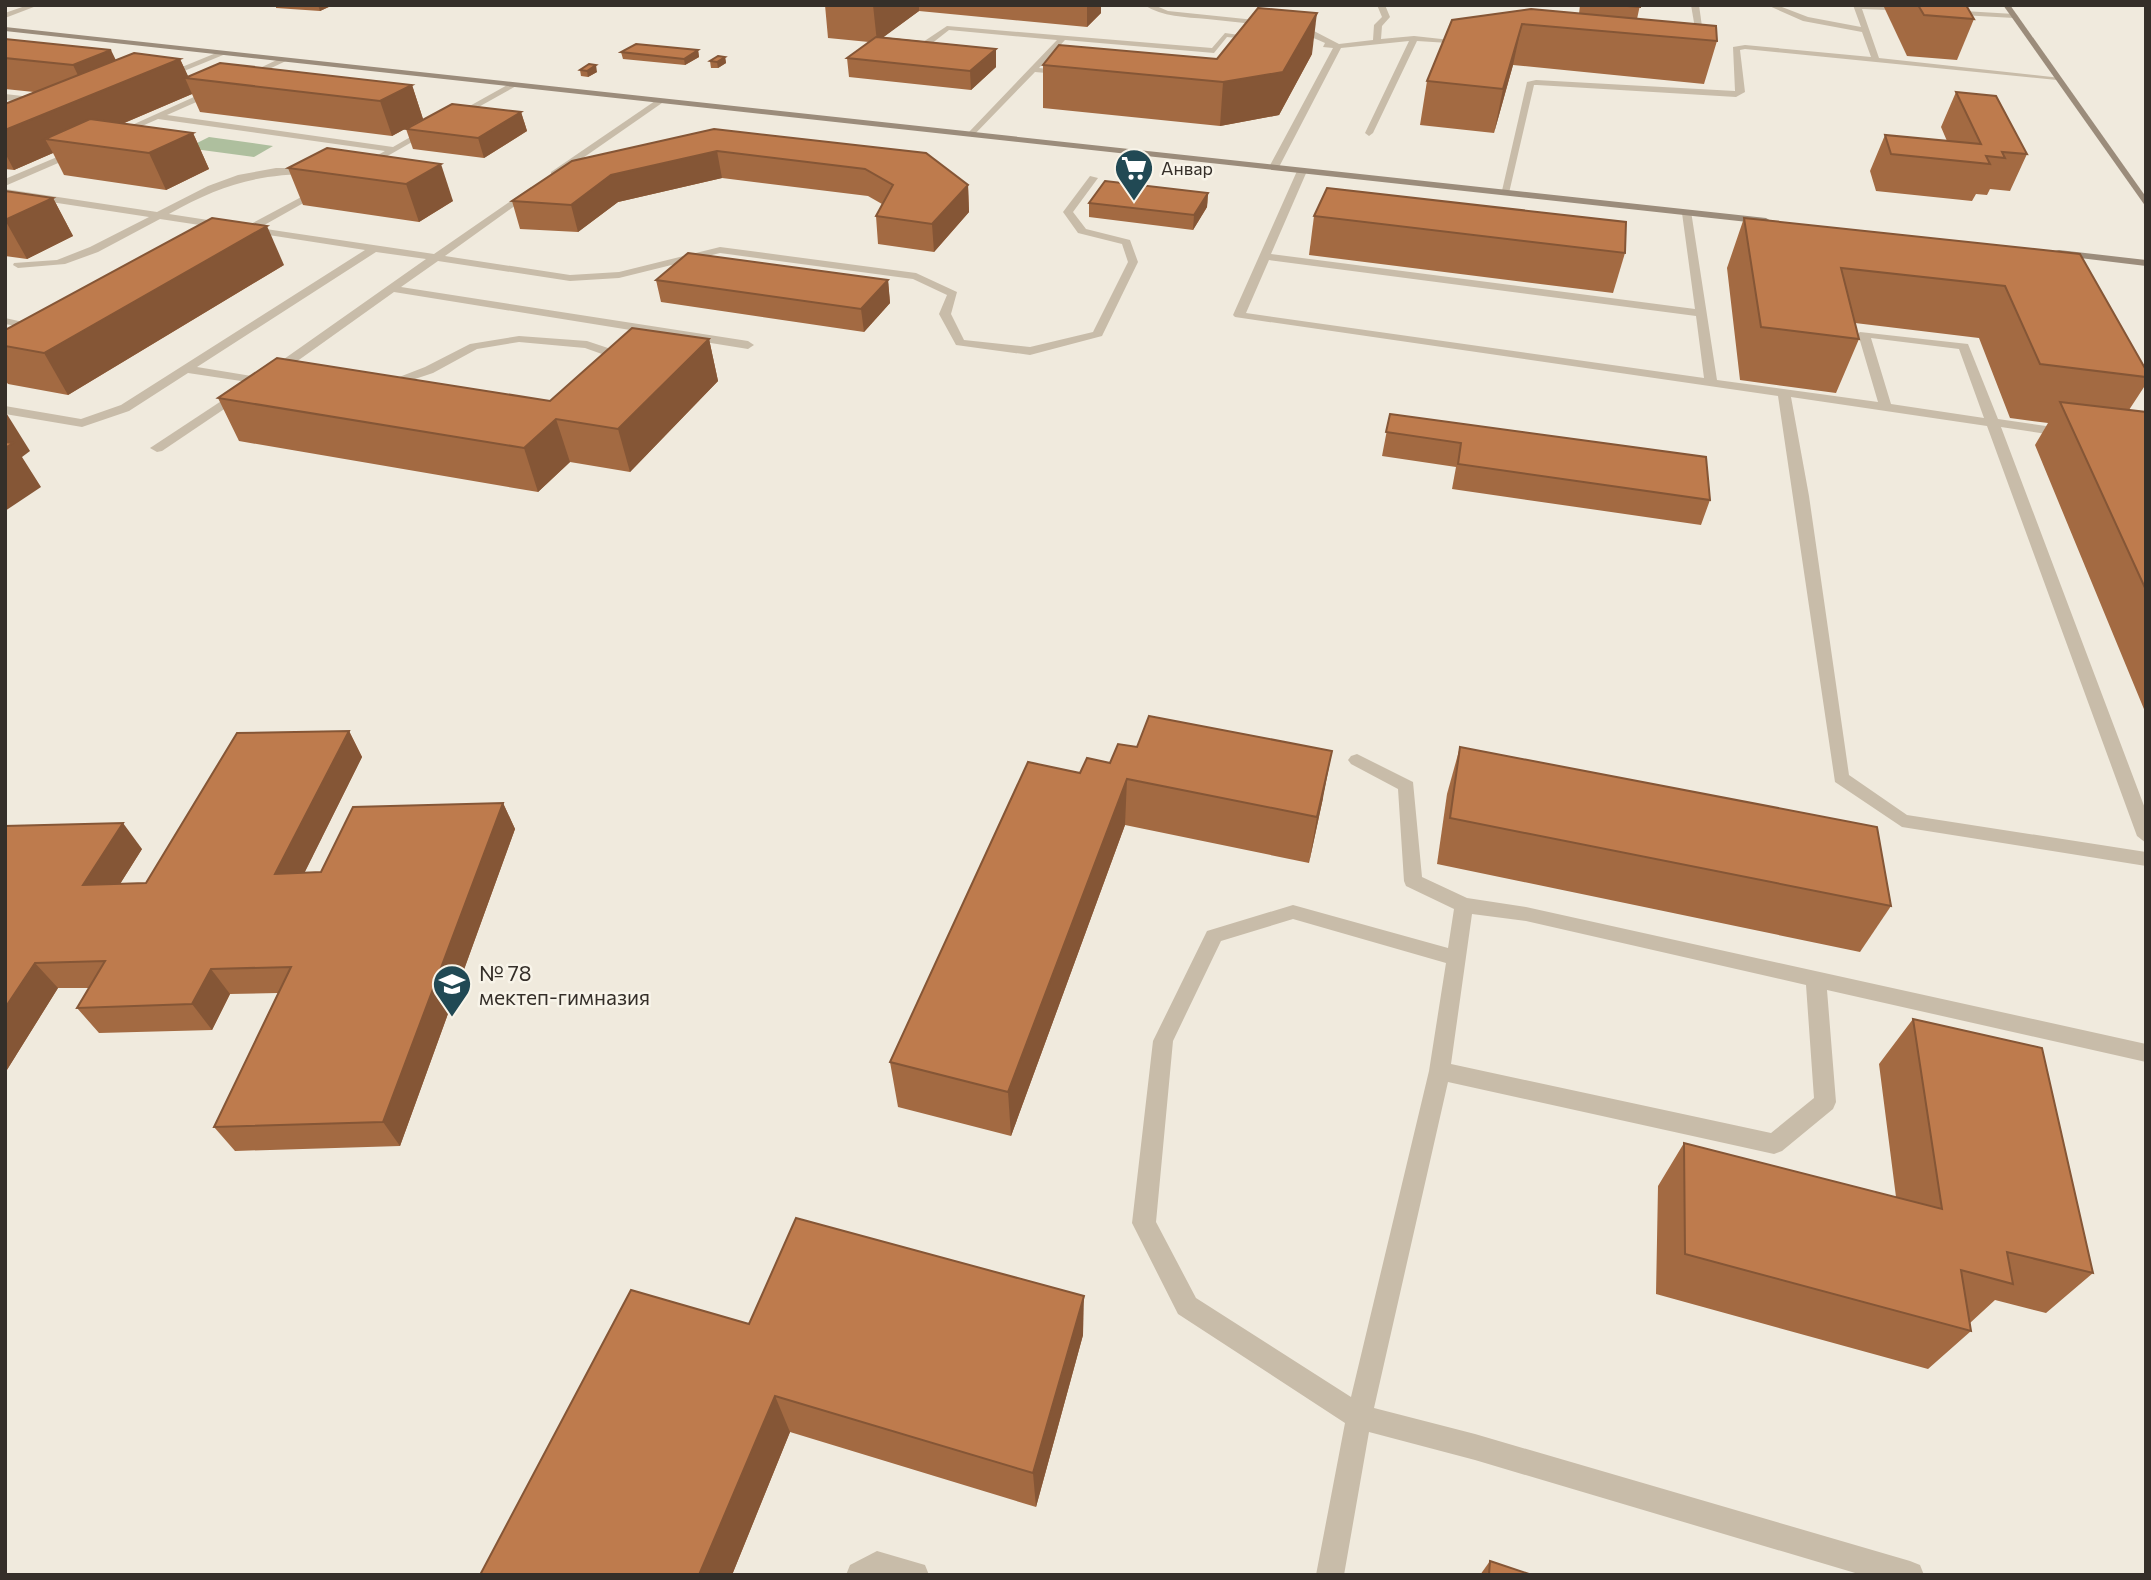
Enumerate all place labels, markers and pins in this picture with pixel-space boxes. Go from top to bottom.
supermarket icon: Анвар [1113,147,1155,202]
place label: Анвар [1161,157,1213,179]
place label: № 78 мектеп-гимназия [479,960,650,1009]
school or university icon: № 78 мектеп-гимназия [431,963,473,1018]

